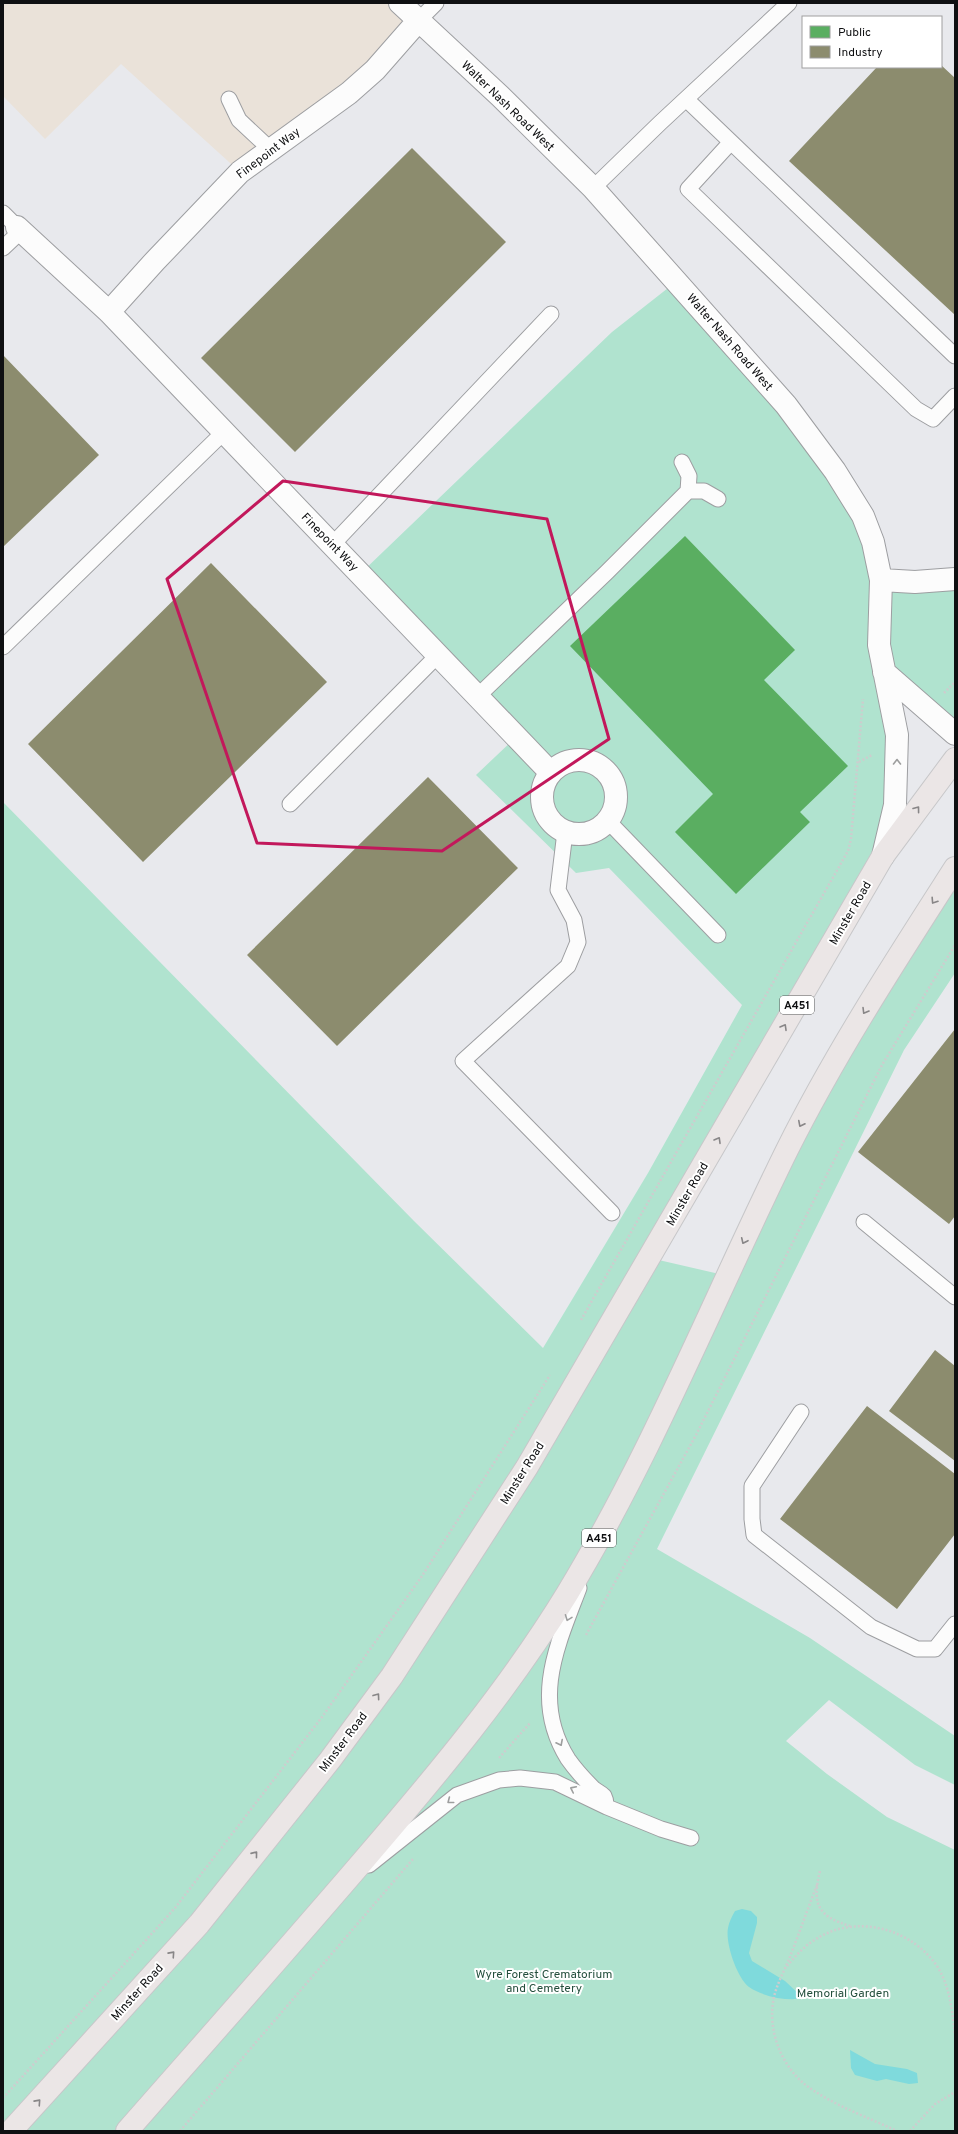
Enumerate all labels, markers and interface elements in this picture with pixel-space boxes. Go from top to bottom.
legend [802,16,942,68]
text: Public [838,25,871,41]
text: Industry [838,45,883,61]
street label: Walter Nash Road West [457,58,557,156]
street label: Finepoint Way [233,124,304,183]
street label: Walter Nash Road West [683,291,776,395]
street label: Finepoint Way [297,510,361,576]
one-way arrow [893,759,901,765]
one-way arrow [912,806,919,813]
street label: Minster Road [826,879,876,948]
one-way arrow [931,897,939,904]
road number: A451 [780,996,814,1014]
one-way arrow [862,1007,870,1014]
one-way arrow [779,1024,786,1031]
one-way arrow [798,1120,806,1127]
one-way arrow [714,1136,721,1144]
street label: Minster Road [663,1160,713,1229]
one-way arrow [741,1236,749,1244]
street label: Minster Road [497,1439,549,1508]
road number: A451 [582,1529,616,1547]
one-way arrow [564,1614,572,1621]
one-way arrow [372,1693,379,1700]
street label: Minster Road [316,1709,372,1776]
one-way arrow [555,1739,563,1746]
one-way arrow [569,1786,577,1794]
one-way arrow [447,1797,454,1804]
one-way arrow [250,1851,257,1858]
one-way arrow [167,1951,175,1959]
street label: Minster Road [108,1961,168,2024]
park label: Wyre Forest Crematorium and Cemetery [476,1967,612,1997]
park label: Memorial Garden [797,1986,889,2002]
one-way arrow [33,2099,40,2107]

